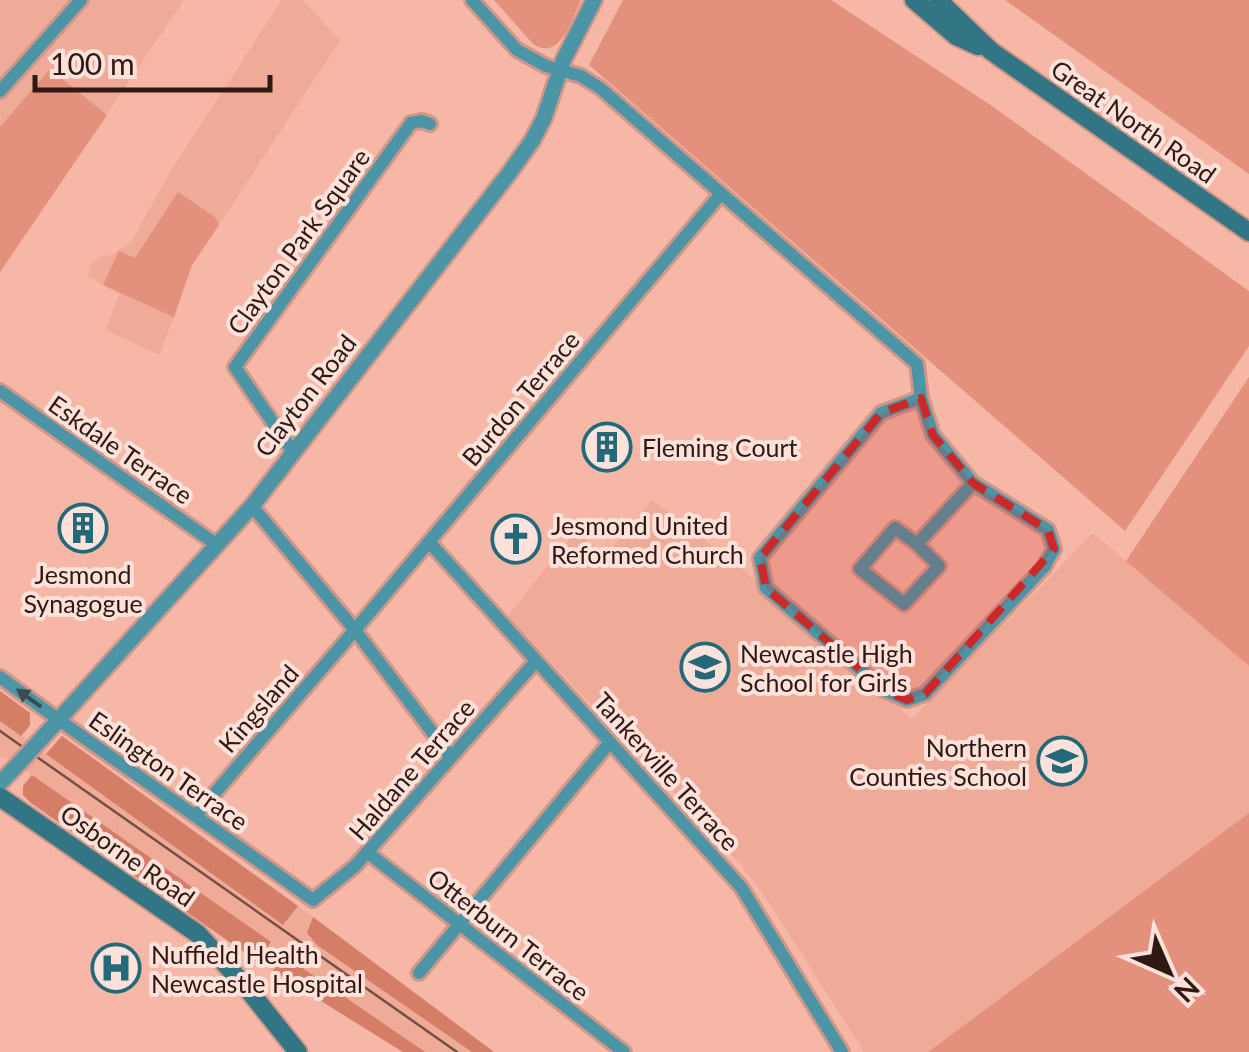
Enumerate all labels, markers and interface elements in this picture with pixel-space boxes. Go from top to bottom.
scale bar [35,30,270,92]
text: 100 m [50,45,135,81]
street label: Great North Road [1046,53,1222,189]
street label: Clayton Park Square [221,142,375,340]
street label: Burdon Terrace [455,325,585,471]
street label: Clayton Road [248,328,362,462]
street label: Eskdale Terrace [43,388,199,510]
building icon: Fleming Court [581,421,633,473]
place label: Fleming Court [642,432,798,462]
building icon: Jesmond Synagogue [57,502,109,554]
place label: Jesmond United Reformed Church [551,510,744,569]
church icon: Jesmond United Reformed Church [490,513,542,565]
place label: Jesmond Synagogue [23,559,143,618]
place label: Newcastle High School for Girls [740,638,913,697]
school or university icon: Newcastle High School for Girls [679,641,731,693]
street label: Kingsland [212,658,304,758]
street label: Tankerville Terrace [588,686,746,856]
one-way arrow [16,689,42,708]
street label: Haldane Terrace [342,693,480,845]
street label: Eslington Terrace [84,704,254,836]
place label: Northern Counties School [849,732,1027,791]
school or university icon: Northern Counties School [1036,735,1088,787]
street label: Osborne Road [55,798,201,912]
street label: Otterburn Terrace [422,862,596,1006]
north arrow [1119,922,1219,1022]
place label: Nuffield Health Newcastle Hospital [151,939,363,998]
hospital icon: Nuffield Health Newcastle Hospital [90,942,142,994]
text: N [1168,971,1207,1010]

